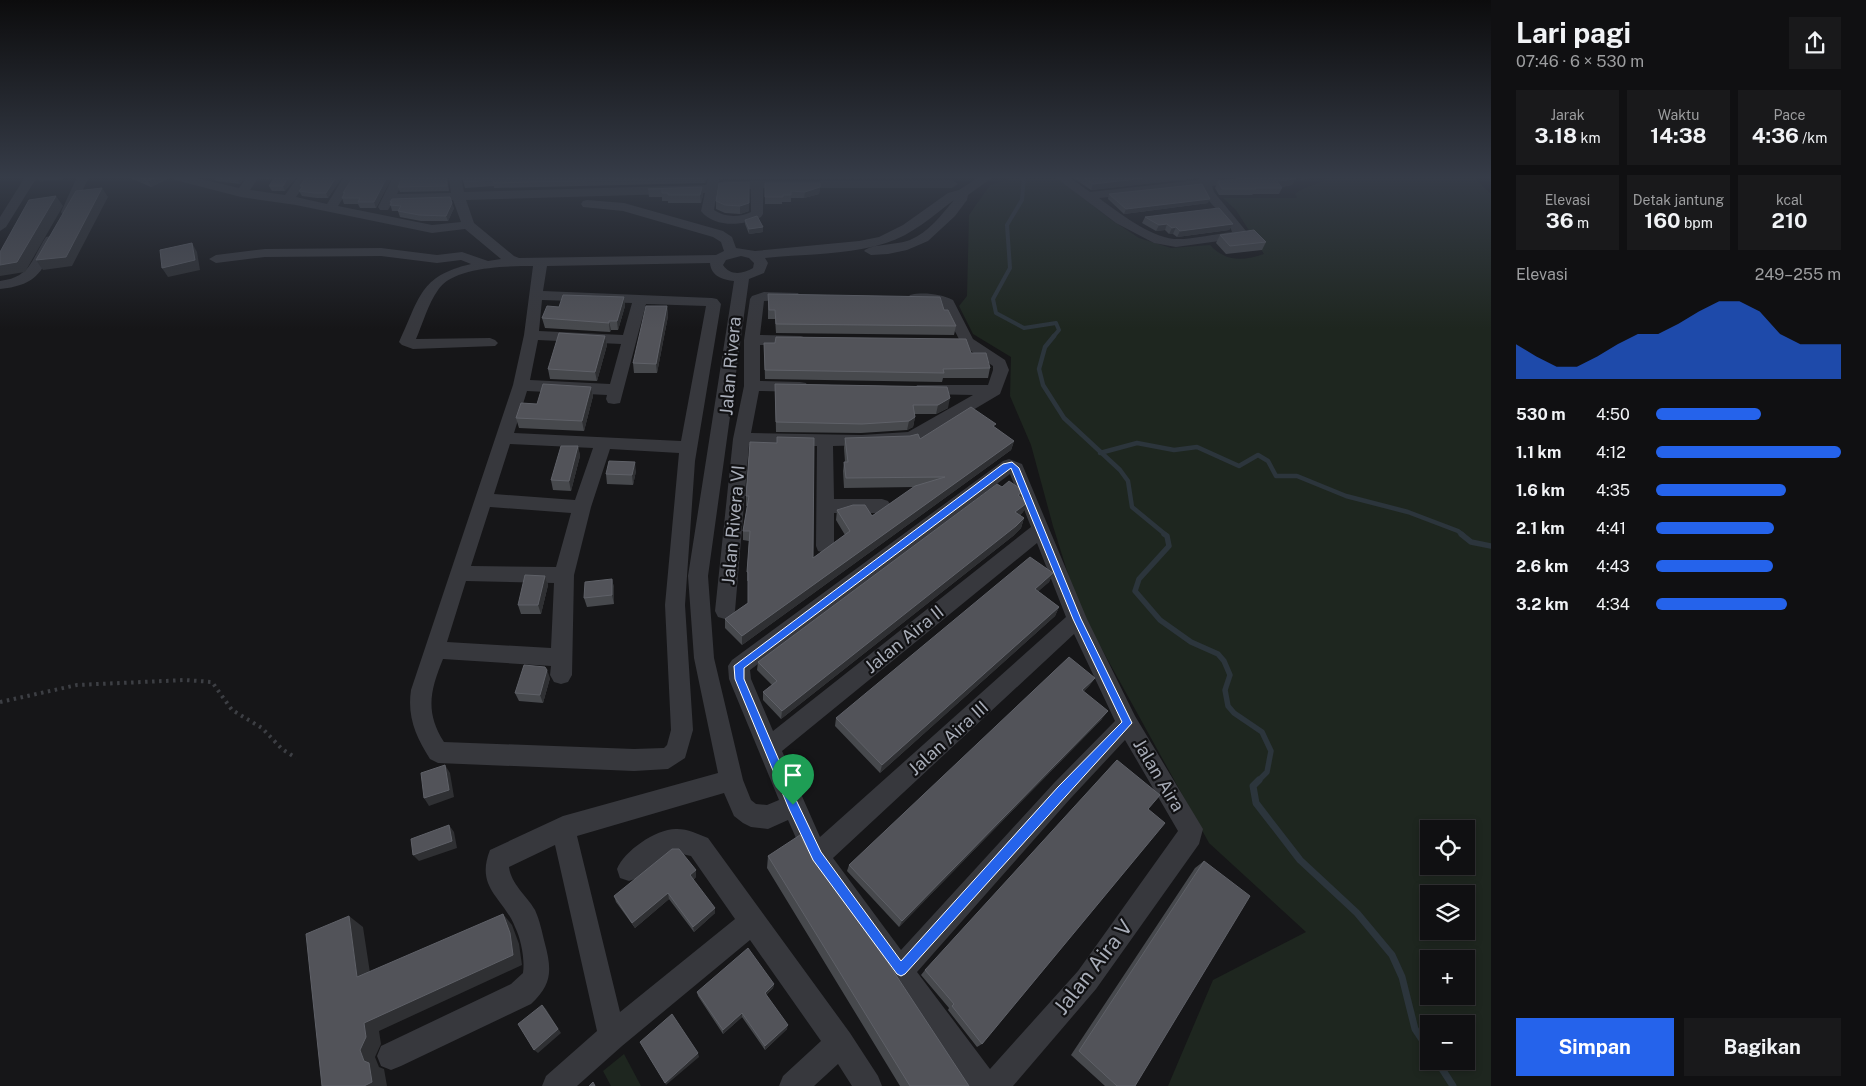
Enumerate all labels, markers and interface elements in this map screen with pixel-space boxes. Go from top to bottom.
text: Lari pagi [1516,16,1631,49]
button: share [1789,17,1841,69]
text: 07:46 · 6 × 530 m [1516,52,1644,71]
text: Jarak [1550,107,1585,123]
text: Waktu [1658,107,1699,123]
text: Pace [1773,107,1806,123]
text: 3.18 [1534,123,1577,148]
text: 14:38 [1650,123,1707,148]
text: 4:36 [1752,123,1799,148]
text: km [1577,130,1601,146]
text: /km [1799,130,1827,146]
text: Elevasi [1545,192,1590,208]
text: Detak jantung [1633,192,1724,208]
text: kcal [1776,192,1803,208]
text: 36 [1546,208,1574,233]
text: 160 [1644,208,1681,233]
text: 210 [1772,208,1807,233]
text: m [1574,215,1589,231]
text: bpm [1681,215,1713,231]
text: Elevasi [1516,265,1568,284]
text: 249–255 m [1755,265,1841,284]
street label: Jalan Rivera [715,316,745,416]
text: 530 m [1516,405,1566,424]
text: 4:50 [1596,405,1630,424]
text: 1.1 km [1516,443,1561,462]
text: 4:12 [1596,443,1626,462]
street label: Jalan Rivera VI [717,464,749,586]
text: 1.6 km [1516,481,1565,500]
text: 4:35 [1596,481,1630,500]
text: 2.1 km [1516,519,1565,538]
text: 4:41 [1596,519,1626,538]
text: 2.6 km [1516,557,1568,576]
text: 4:43 [1596,557,1630,576]
text: 3.2 km [1516,595,1569,614]
text: 4:34 [1596,595,1630,614]
street label: Jalan Aira II [860,601,948,677]
street label: Jalan Aira III [904,697,992,779]
street label: Jalan Aira [1129,735,1189,815]
pin [772,754,814,805]
icon: arrive [779,761,807,789]
map controls [1420,820,1475,1070]
button: locate [1420,820,1475,875]
button: layers [1420,885,1475,940]
street label: Jalan Aira V [1048,915,1138,1019]
button: + [1420,950,1475,1005]
button: − [1420,1015,1475,1070]
button: Simpan [1516,1018,1674,1076]
button: Bagikan [1684,1018,1841,1076]

